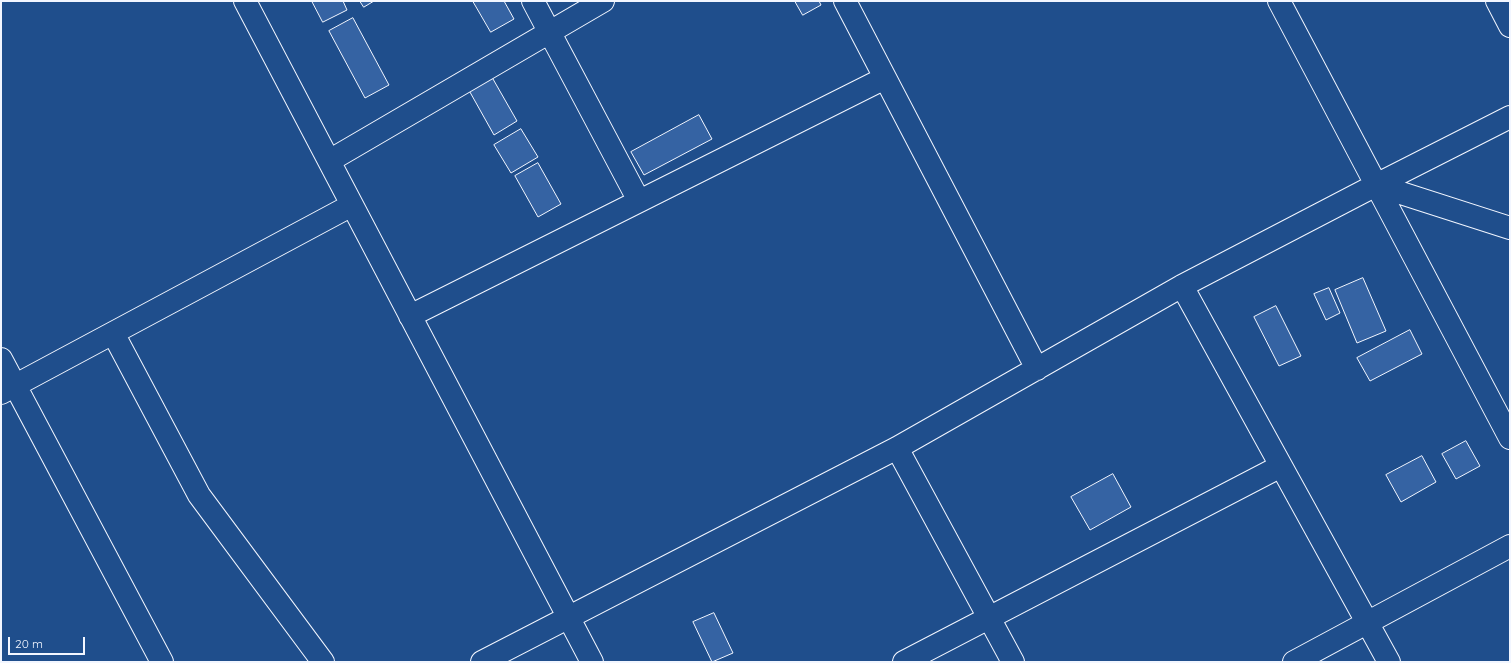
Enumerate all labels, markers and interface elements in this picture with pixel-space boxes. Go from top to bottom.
scale bar [10,629,87,655]
text: 20 m [15,636,43,651]

